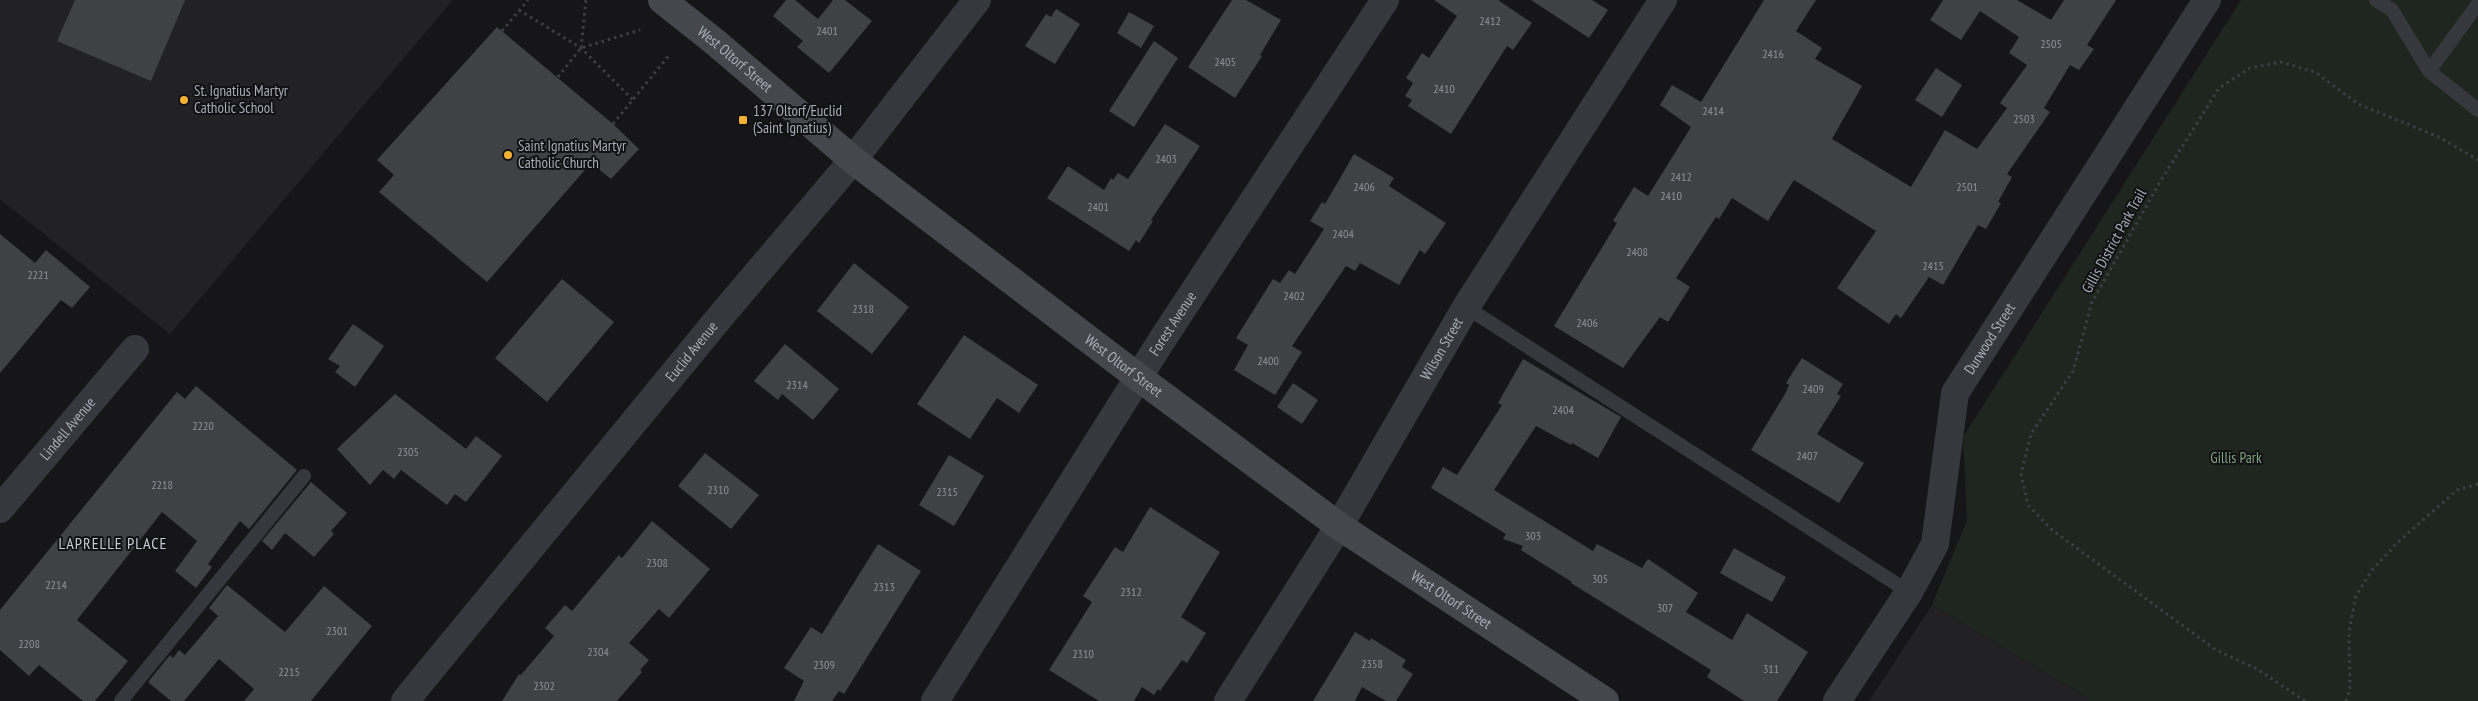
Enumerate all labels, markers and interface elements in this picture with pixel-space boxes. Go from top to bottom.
house number: 2412 [1479,13,1501,28]
street label: West Oltorf Street [694,22,777,96]
house number: 2401 [816,23,838,38]
house number: 2505 [2040,36,2062,51]
house number: 2416 [1762,46,1784,61]
house number: 2405 [1214,54,1236,69]
place label: St. Ignatius Martyr Catholic School [194,81,289,117]
house number: 2410 [1433,81,1455,96]
marker: St. Ignatius Martyr Catholic School [178,94,190,106]
place label: 137 Oltorf/Euclid (Saint Ignatius) [753,101,842,137]
house number: 2414 [1702,103,1724,118]
house number: 2503 [2013,111,2035,126]
marker: 137 Oltorf/Euclid (Saint Ignatius) [737,114,749,126]
place label: Saint Ignatius Martyr Catholic Church [518,136,627,172]
marker: Saint Ignatius Martyr Catholic Church [502,149,514,161]
house number: 2403 [1155,151,1177,166]
house number: 2412 [1670,169,1692,184]
house number: 2406 [1353,179,1375,194]
house number: 2501 [1956,179,1978,194]
street label: Gillis District Park Trail [2077,185,2150,296]
house number: 2410 [1660,188,1682,203]
house number: 2401 [1087,199,1109,214]
house number: 2404 [1332,226,1354,241]
house number: 2408 [1626,244,1648,259]
house number: 2415 [1922,258,1944,273]
house number: 2221 [27,267,49,282]
street label: Forest Avenue [1144,288,1200,359]
house number: 2402 [1283,288,1305,303]
street label: Durwood Street [1960,299,2019,378]
house number: 2318 [852,301,874,316]
street label: Wilson Street [1416,314,1467,383]
house number: 2406 [1576,315,1598,330]
street label: Euclid Avenue [661,317,722,385]
street label: West Oltorf Street [1081,330,1166,401]
house number: 2400 [1257,353,1279,368]
house number: 2314 [786,377,808,392]
house number: 2409 [1802,381,1824,396]
street label: Lindell Avenue [35,393,99,464]
house number: 2404 [1552,402,1574,417]
house number: 2220 [192,418,214,433]
house number: 2305 [397,444,419,459]
house number: 2407 [1796,448,1818,463]
park label: Gillis Park [2210,448,2262,467]
house number: 2218 [151,477,173,492]
house number: 2310 [707,482,729,497]
house number: 2315 [936,484,958,499]
house number: 303 [1525,528,1541,543]
district label: LAPRELLE PLACE [59,533,167,553]
house number: 2308 [646,555,668,570]
street label: West Oltorf Street [1408,566,1495,633]
house number: 305 [1592,571,1608,586]
house number: 2214 [45,577,67,592]
house number: 2313 [873,579,895,594]
house number: 2312 [1120,584,1142,599]
house number: 307 [1657,600,1673,615]
house number: 2301 [326,623,348,638]
house number: 2208 [18,636,40,651]
house number: 2304 [587,644,609,659]
house number: 2310 [1072,646,1094,661]
house number: 2358 [1361,656,1383,671]
house number: 2309 [813,657,835,672]
house number: 311 [1763,661,1779,676]
house number: 2215 [278,664,300,679]
house number: 2302 [533,678,555,693]

